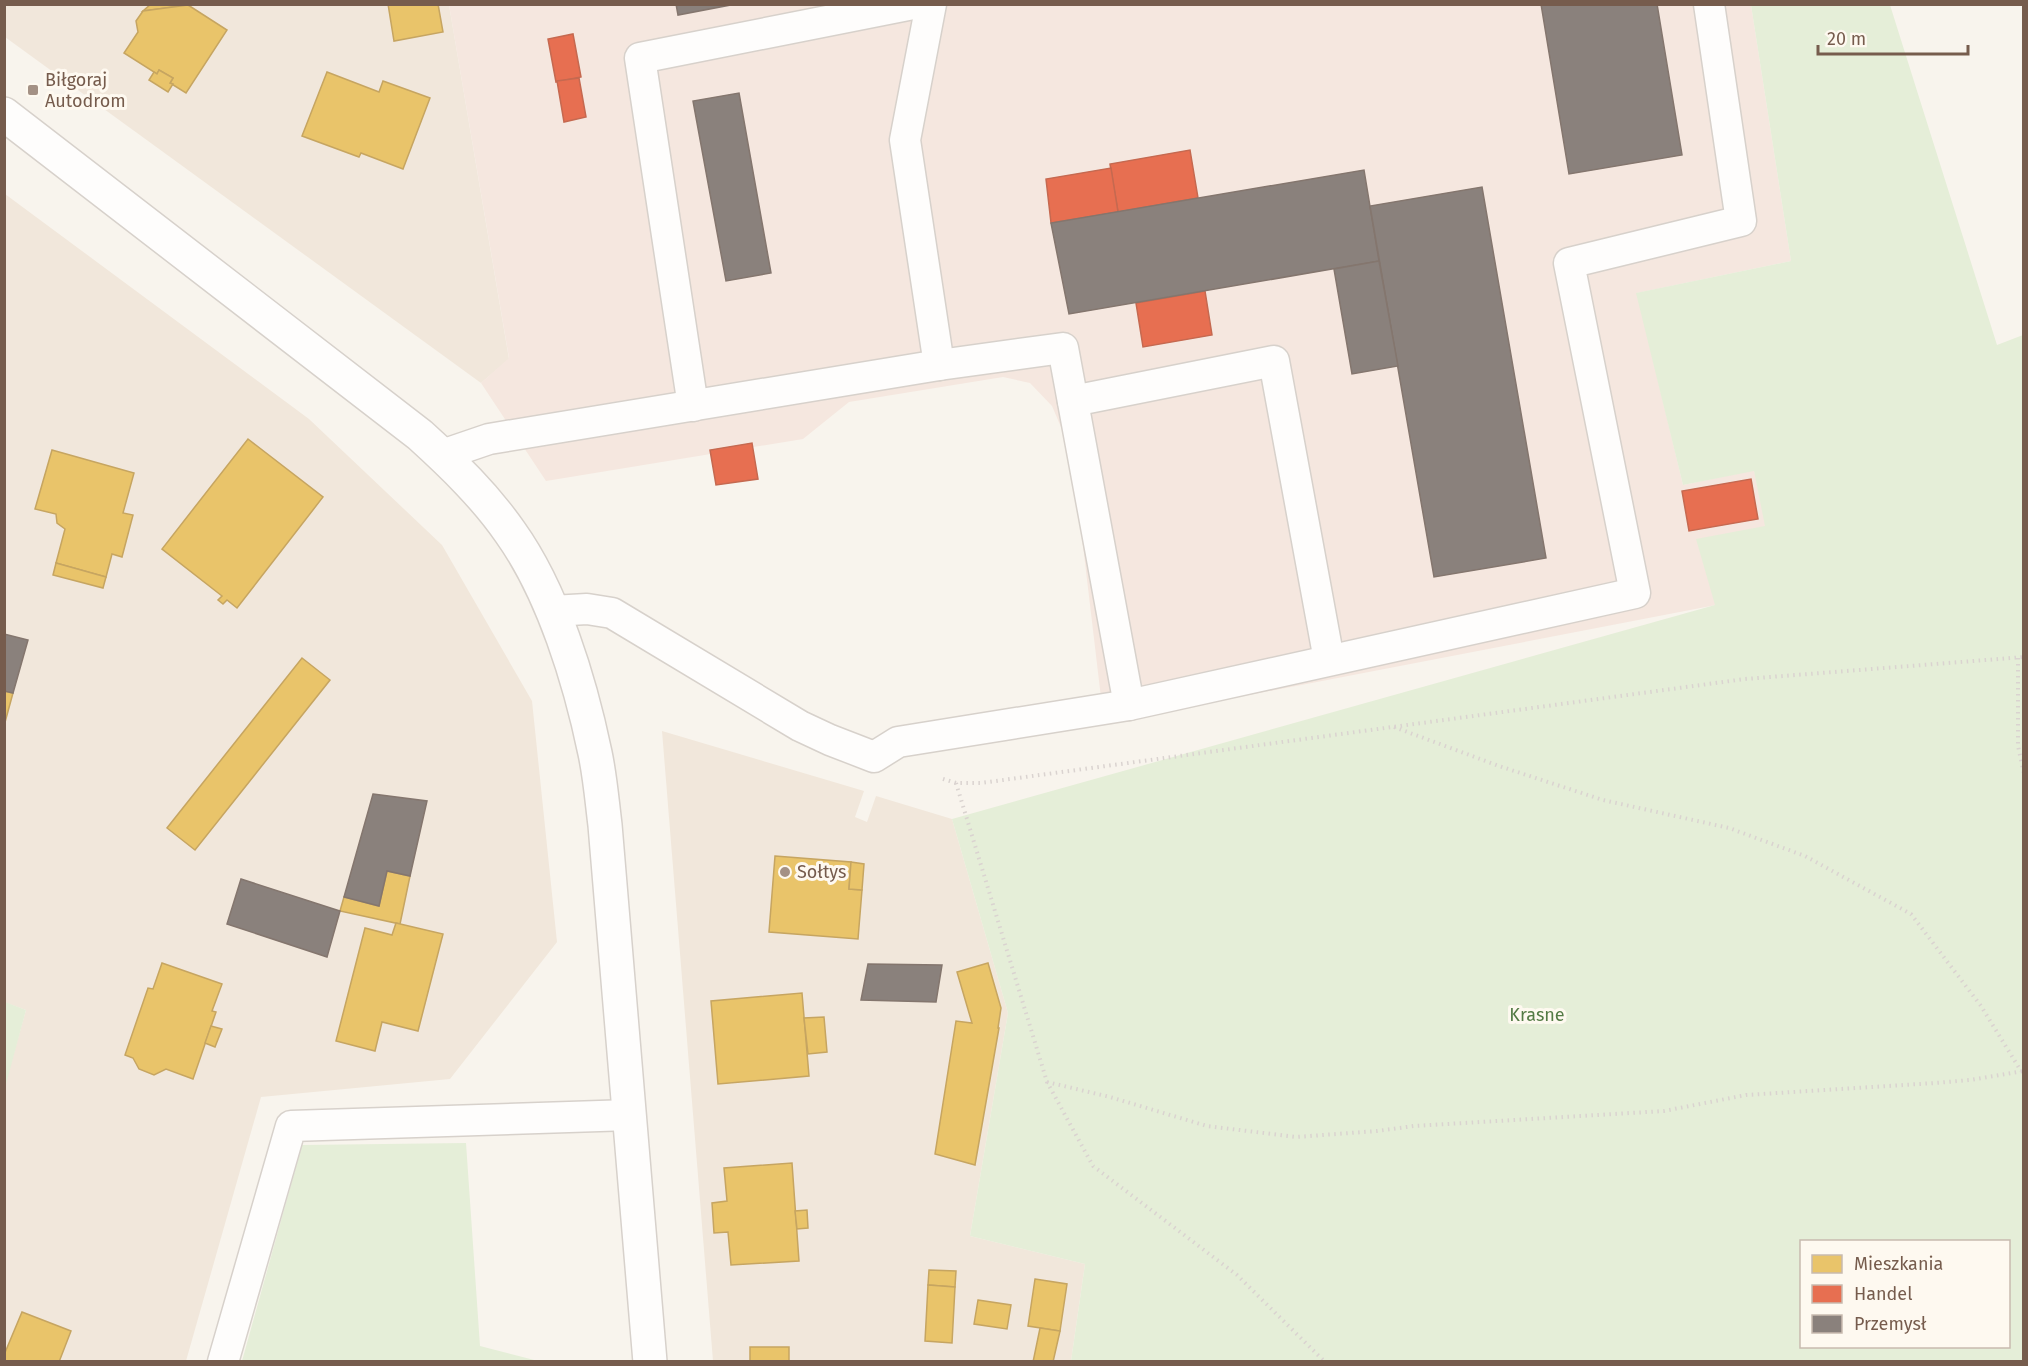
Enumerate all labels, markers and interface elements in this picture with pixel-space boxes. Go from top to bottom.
scale bar [1818,18,1968,56]
text: 20 m [1827,28,1866,50]
place label: Biłgoraj Autodrom [45,69,126,112]
marker: Biłgoraj Autodrom [26,83,40,97]
place label: Sołtys [797,861,846,883]
marker: Sołtys [778,865,792,879]
park label: Krasne [1509,1004,1565,1026]
legend [1800,1240,2010,1348]
text: Mieszkania [1854,1253,1943,1275]
text: Handel [1854,1283,1912,1305]
text: Przemysł [1854,1313,1927,1335]

